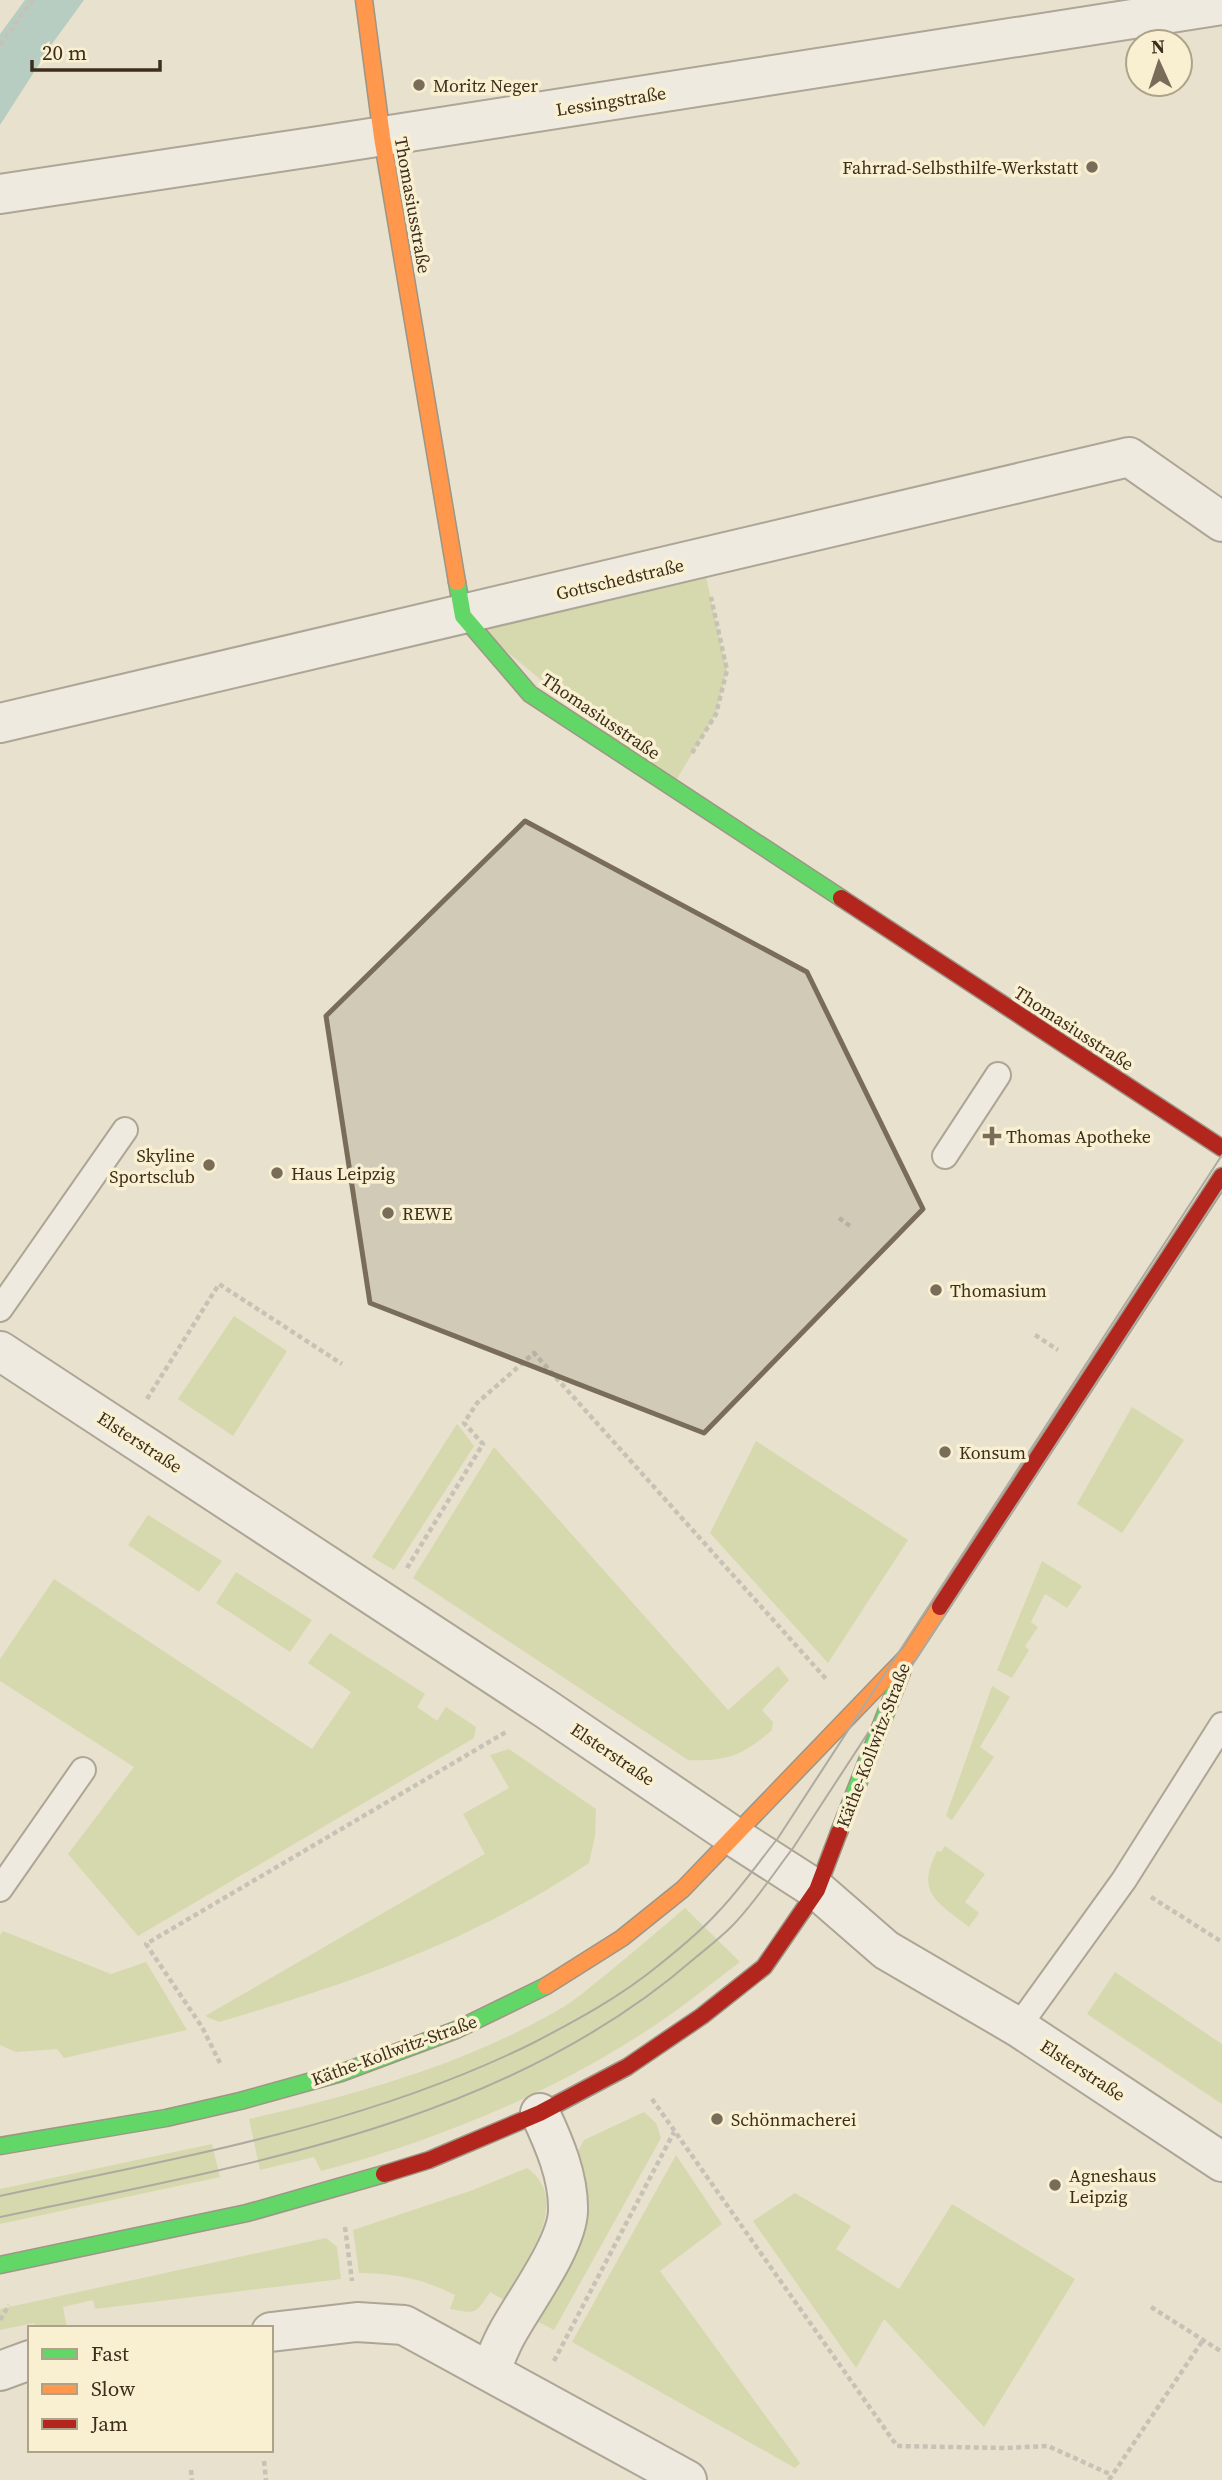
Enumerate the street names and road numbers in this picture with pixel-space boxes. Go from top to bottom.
street label: Lessingstraße [554,80,668,122]
street label: Thomasiusstraße [389,135,437,275]
street label: Gottschedstraße [554,552,686,606]
street label: Thomasiusstraße [537,667,665,765]
street label: Thomasiusstraße [1009,980,1139,1076]
street label: Elsterstraße [93,1405,187,1479]
street label: Käthe-Kollwitz-Straße [830,1659,916,1831]
street label: Elsterstraße [566,1717,660,1791]
street label: Käthe-Kollwitz-Straße [308,2008,480,2092]
street label: Elsterstraße [1036,2033,1130,2107]

